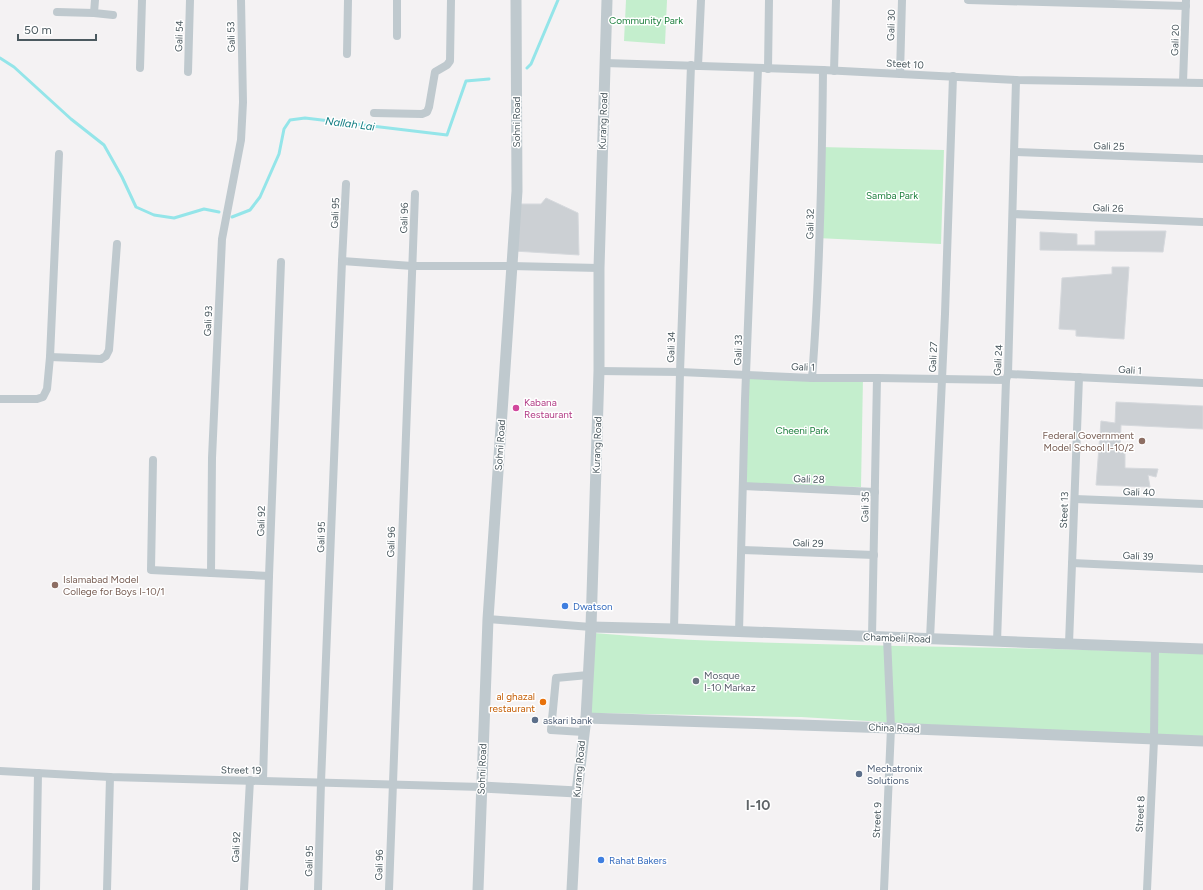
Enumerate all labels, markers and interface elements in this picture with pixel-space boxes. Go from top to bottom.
street label: Gali 30 [884,9,898,41]
park label: Community Park [609,14,683,27]
scale bar [18,16,96,42]
street label: Gali 54 [172,20,186,52]
street label: Gali 53 [224,21,238,53]
text: 50 m [24,23,52,37]
street label: Gali 20 [1168,24,1182,56]
street label: Steet 10 [886,57,924,71]
street label: Kurang Road [596,92,610,150]
street label: Sohni Road [510,96,523,147]
water label: Nallah Lai [324,115,376,134]
street label: Gali 25 [1093,139,1125,153]
park label: Samba Park [866,189,918,202]
street label: Gali 95 [328,197,342,229]
street label: Gali 26 [1092,201,1124,215]
street label: Gali 96 [397,202,411,234]
street label: Gali 32 [803,209,817,239]
street label: Gali 93 [201,305,215,337]
street label: Gali 34 [664,331,678,363]
street label: Gali 33 [731,334,745,366]
street label: Gali 27 [926,341,940,373]
street label: Gali 24 [990,344,1006,376]
street label: Gali 1 [791,360,815,374]
street label: Gali 1 [1118,363,1142,377]
place label: Kabana Restaurant [524,396,573,421]
marker: Kabana Restaurant [511,403,521,413]
street label: Kurang Road [590,416,604,474]
street label: Sohni Road [492,419,508,471]
park label: Cheeni Park [775,424,829,437]
place label: Federal Government Model School I-10/2 [1043,429,1134,454]
marker: Federal Government Model School I-10/2 [1137,436,1147,446]
street label: Gali 28 [793,472,825,486]
street label: Gali 40 [1123,485,1155,499]
street label: Gali 35 [858,491,872,523]
street label: Steet 13 [1057,491,1071,529]
street label: Gali 92 [254,505,268,537]
street label: Gali 95 [314,521,328,553]
street label: Gali 96 [384,526,398,558]
street label: Gali 29 [792,536,824,550]
street label: Gali 39 [1122,549,1154,563]
place label: Islamabad Model College for Boys I-10/1 [63,573,165,598]
marker: Islamabad Model College for Boys I-10/1 [50,580,60,590]
place label: Dwatson [573,600,613,613]
marker: Dwatson [560,601,570,611]
street label: Chambeli Road [863,630,931,646]
place label: Mosque I-10 Markaz [704,669,756,694]
marker: Mosque I-10 Markaz [691,676,701,686]
place label: al ghazal restaurant [489,690,535,715]
marker: al ghazal restaurant [538,697,548,707]
place label: askari bank [543,714,592,727]
marker: askari bank [530,715,540,725]
street label: China Road [868,721,920,735]
street label: Kurang Road [570,740,588,798]
street label: Sohni Road [475,743,489,795]
place label: Mechatronix Solutions [867,762,923,787]
street label: Street 19 [221,763,262,777]
marker: Mechatronix Solutions [854,769,864,779]
street label: Street 8 [1133,795,1147,833]
district label: I-10 [746,797,770,814]
street label: Street 9 [870,801,884,838]
street label: Gali 92 [229,831,243,863]
street label: Gali 95 [302,845,316,877]
street label: Gali 96 [372,849,386,881]
place label: Rahat Bakers [609,854,667,867]
marker: Rahat Bakers [596,855,606,865]

